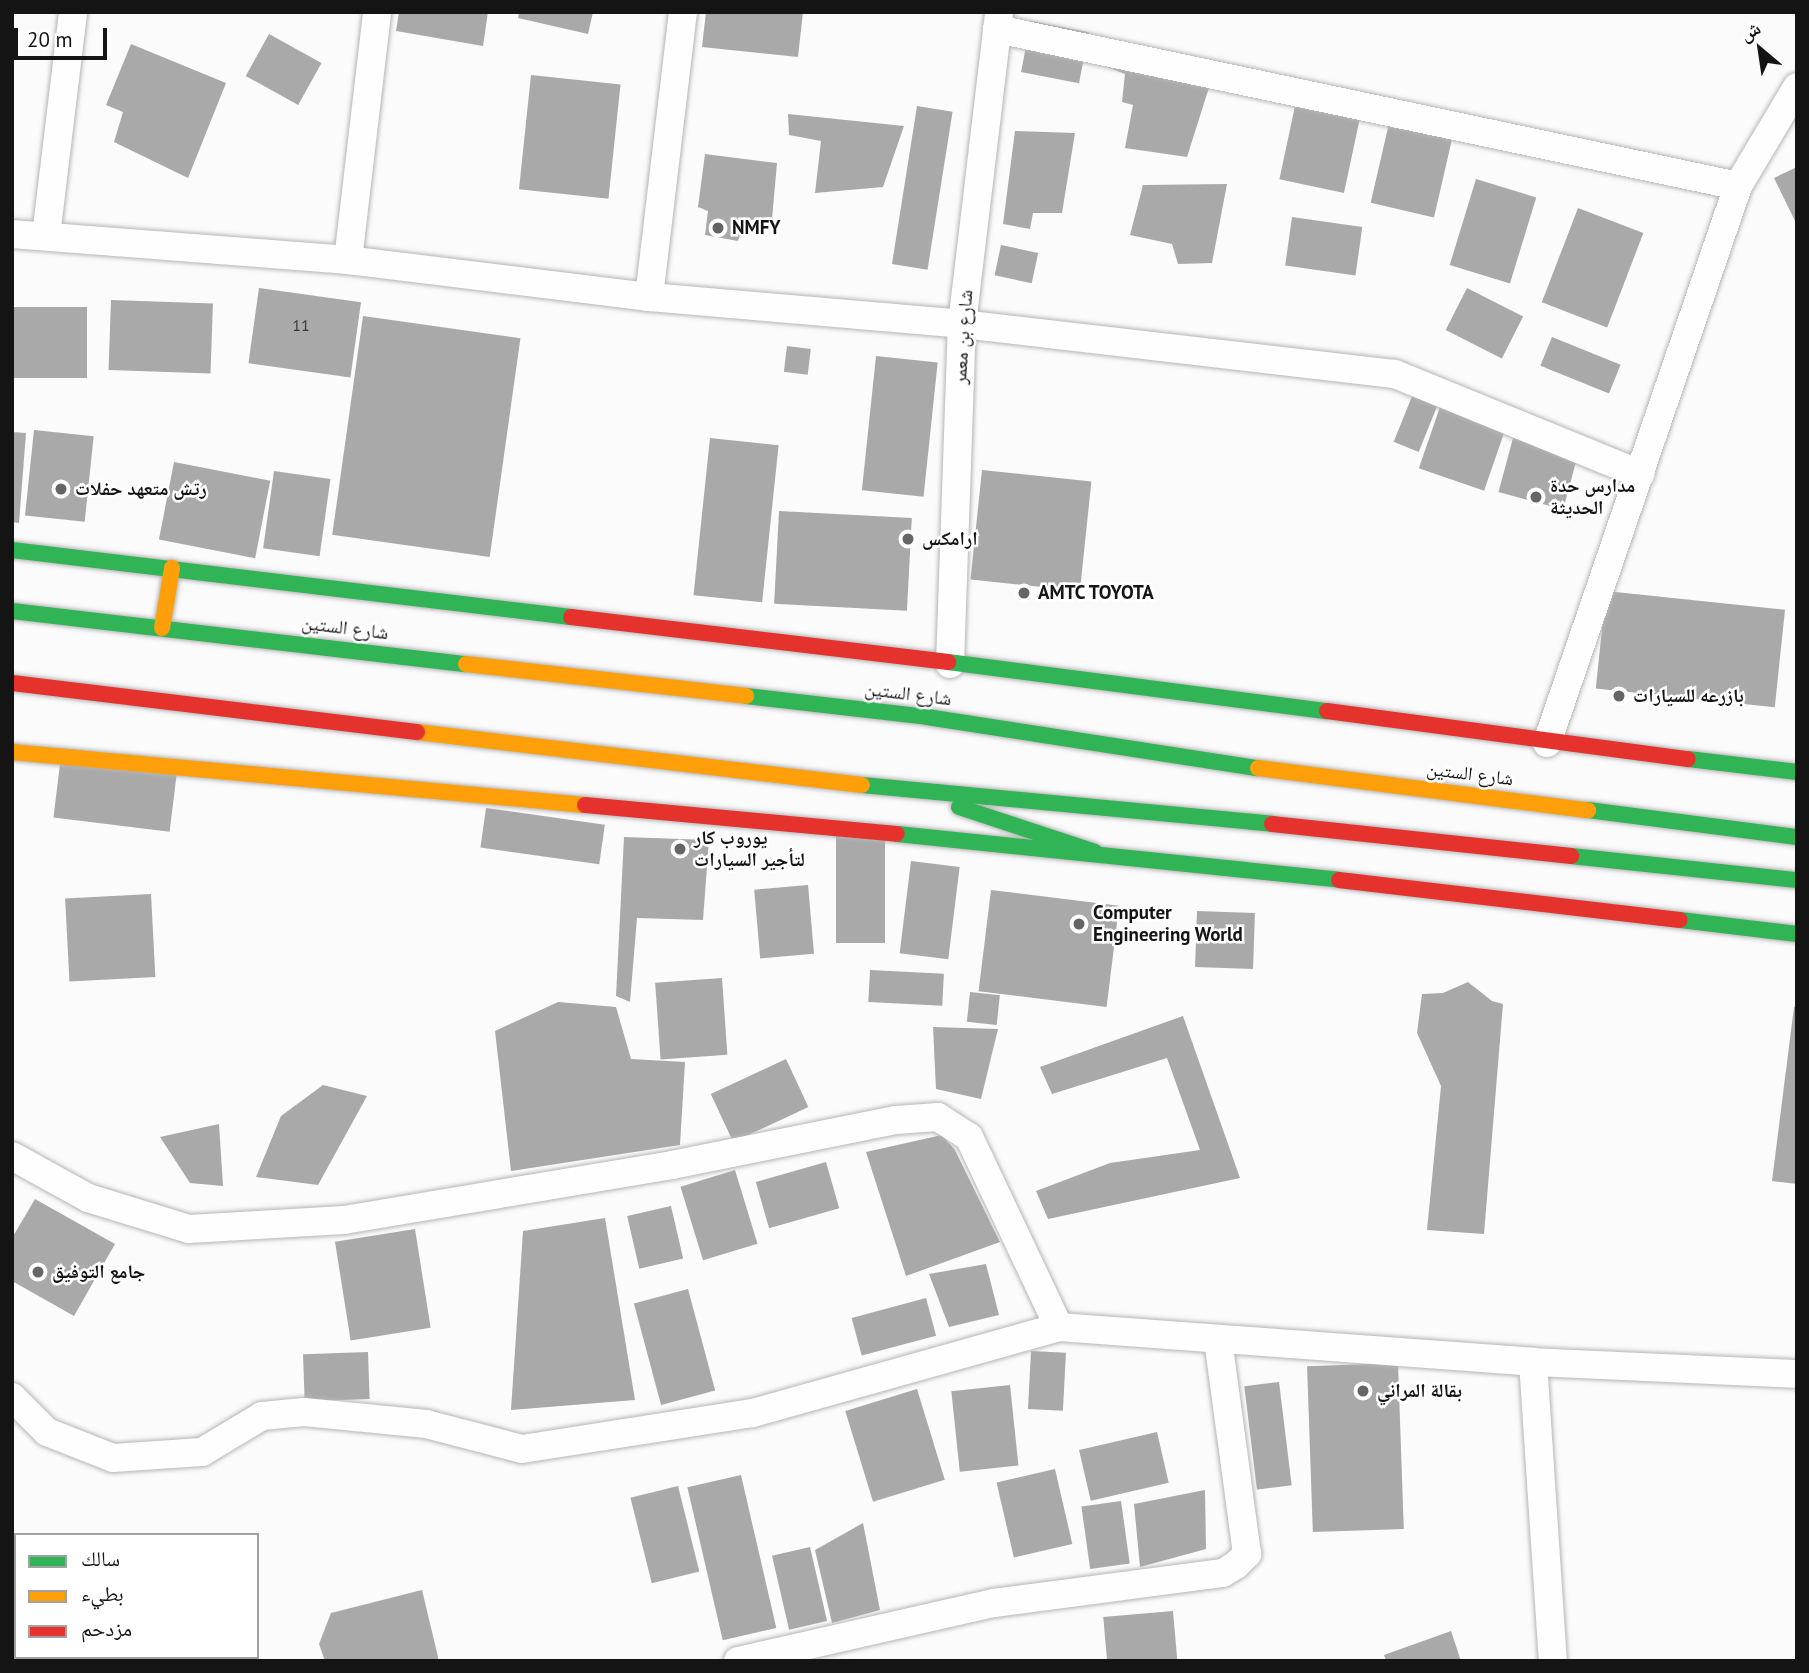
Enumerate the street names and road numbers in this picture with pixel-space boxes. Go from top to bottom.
street label: شارع بن معمر [948,289,978,385]
street label: شارع الستين [300,611,390,645]
street label: شارع الستين [863,677,953,711]
street label: شارع الستين [1425,757,1515,791]

